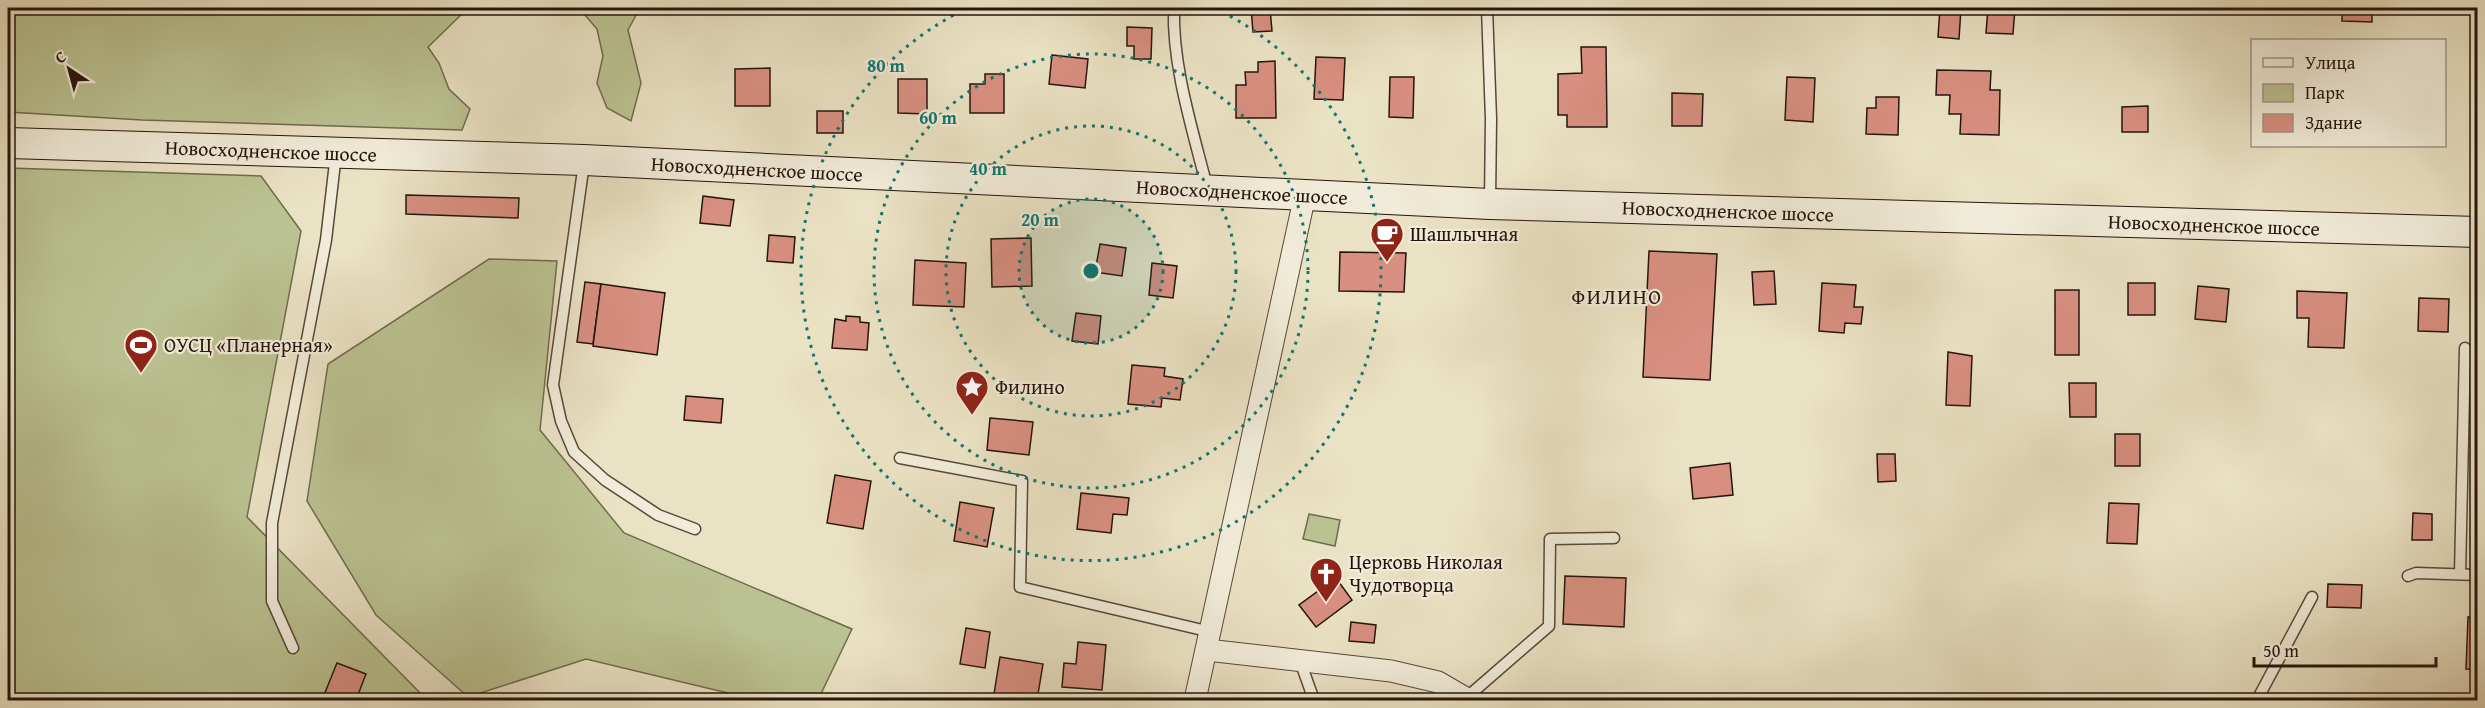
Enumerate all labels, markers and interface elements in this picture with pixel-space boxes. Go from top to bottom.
north arrow [39,39,99,99]
legend [2251,39,2446,147]
text: С [49,44,71,69]
text: Улица [2305,49,2356,76]
text: 80 m [867,52,906,79]
text: Парк [2305,79,2345,106]
text: 60 m [919,104,958,131]
text: Здание [2305,109,2362,136]
street label: Новосходненское шоссе [165,132,377,169]
street label: Новосходненское шоссе [650,148,864,189]
text: 40 m [969,155,1008,182]
street label: Новосходненское шоссе [1135,171,1349,212]
street label: Новосходненское шоссе [1622,192,1834,229]
text: 20 m [1021,206,1060,233]
street label: Новосходненское шоссе [2108,206,2320,243]
cafe icon: Шашлычная [1369,216,1405,263]
place label: Шашлычная [1410,219,1518,248]
centre of rings [1081,261,1101,281]
district label: ФИЛИНО [1572,281,1662,312]
sports icon: ОУСЦ «Планерная» [123,327,159,374]
place label: ОУСЦ «Планерная» [164,330,333,359]
place icon: Филино [954,369,990,416]
place label: Филино [995,372,1065,401]
place label: Церковь Николая Чудотворца [1349,547,1503,599]
church icon: Церковь Николая Чудотворца [1308,556,1344,603]
scale bar [2254,630,2436,668]
text: 50 m [2263,637,2299,664]

